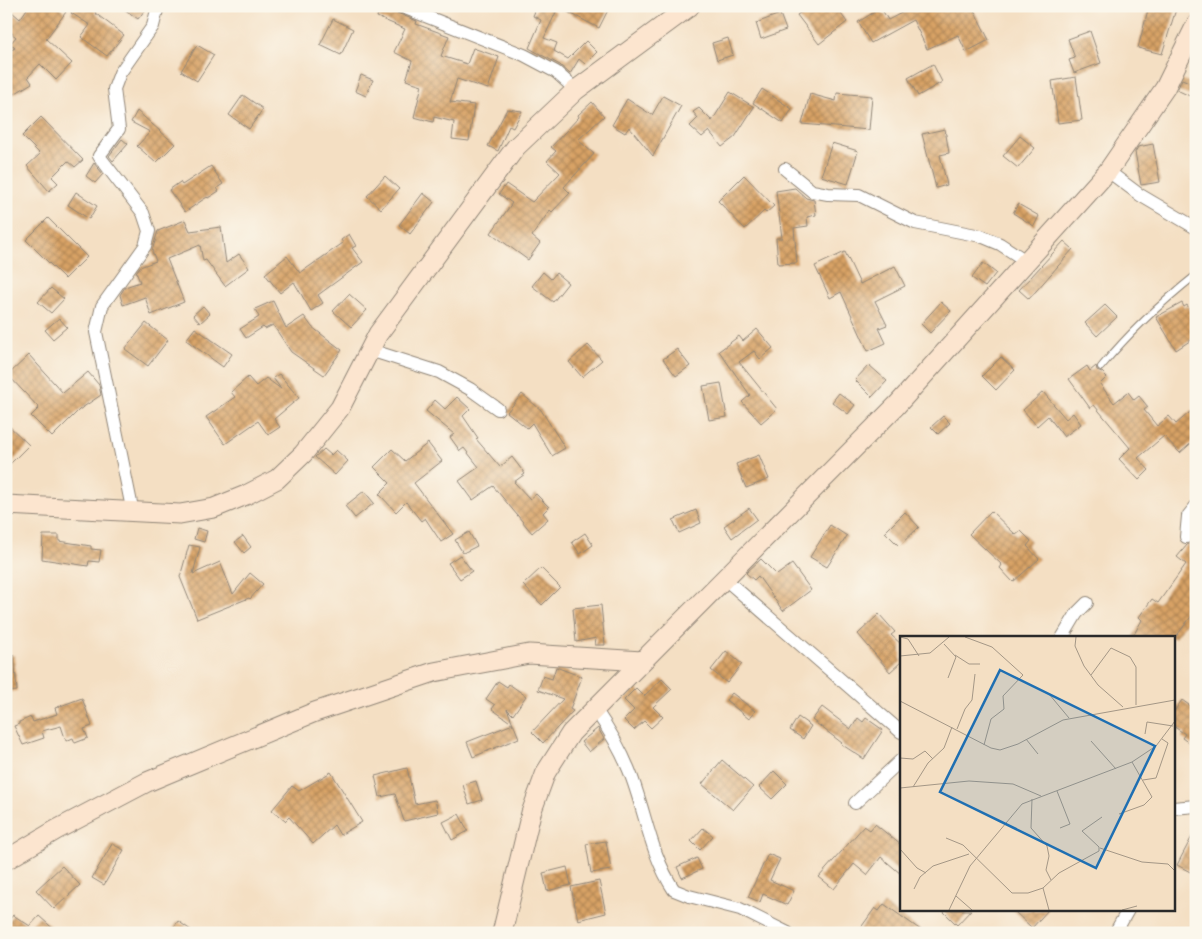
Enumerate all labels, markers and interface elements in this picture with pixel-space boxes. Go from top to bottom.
inset map [900,636,1174,912]

